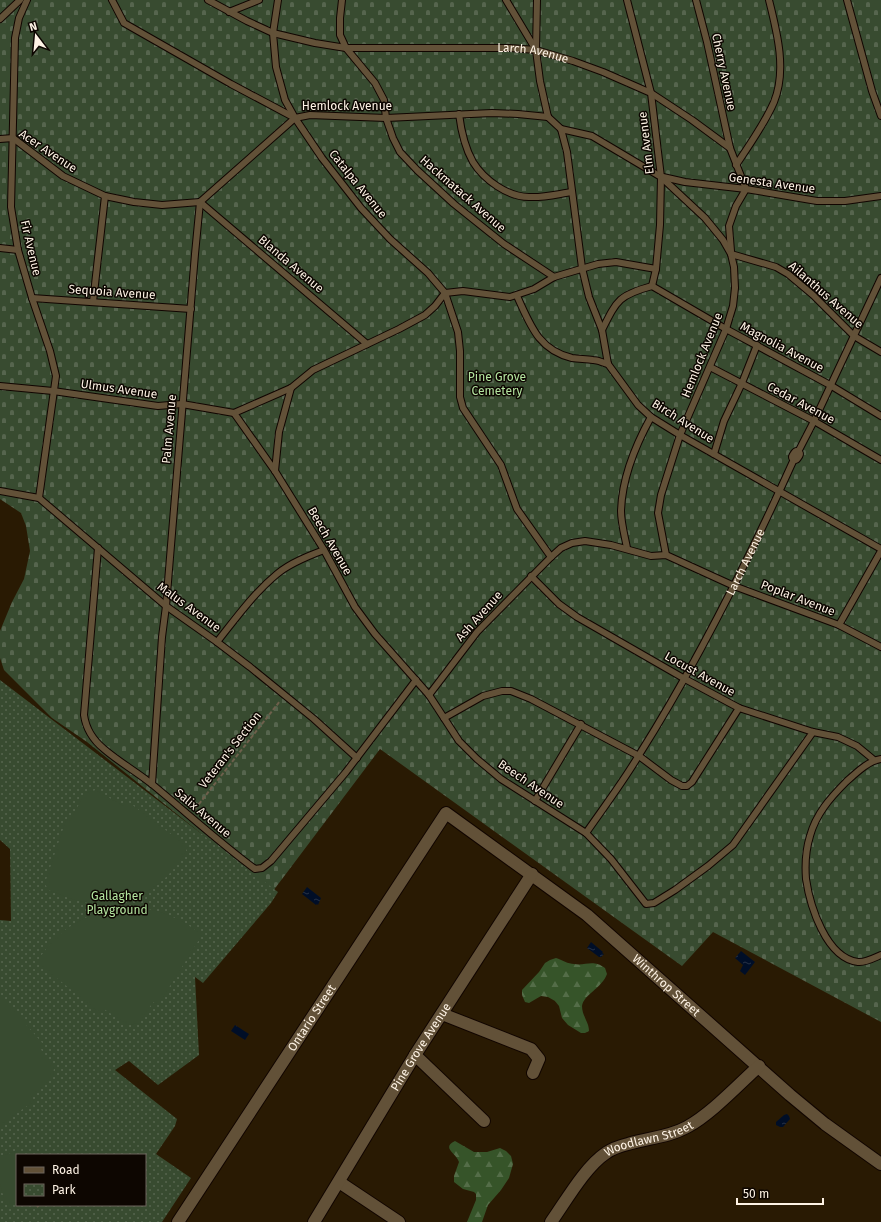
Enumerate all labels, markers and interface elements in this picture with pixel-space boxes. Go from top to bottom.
north arrow [16,16,56,56]
text: N [28,20,39,34]
street label: Cherry Avenue [709,32,739,112]
street label: Larch Avenue [497,41,570,66]
street label: Hemlock Avenue [302,99,392,113]
street label: Elm Avenue [635,111,657,175]
street label: Acer Avenue [16,127,80,175]
street label: Catalpa Avenue [326,147,390,221]
street label: Hackmatack Avenue [417,153,509,235]
street label: Genesta Avenue [728,170,816,196]
street label: Fir Avenue [18,219,44,277]
street label: Blanda Avenue [255,233,327,295]
street label: Ailanthus Avenue [786,259,866,331]
street label: Sequoia Avenue [68,282,156,302]
street label: Hemlock Avenue [679,310,725,400]
street label: Magnolia Avenue [738,319,826,375]
park label: Pine Grove Cemetery [468,370,526,398]
street label: Ulmus Avenue [80,377,158,401]
street label: Cedar Avenue [765,379,837,427]
street label: Palm Avenue [159,394,179,464]
street label: Birch Avenue [649,396,717,446]
street label: Beech Avenue [305,505,355,577]
street label: Larch Avenue [723,526,768,598]
street label: Poplar Avenue [759,577,837,619]
street label: Malus Avenue [155,579,223,635]
street label: Ash Avenue [453,588,505,644]
street label: Locust Avenue [662,649,738,699]
street label: Veteran's Section [196,709,264,791]
street label: Beech Avenue [496,757,566,811]
street label: Salix Avenue [172,786,234,840]
park label: Gallagher Playground [86,889,148,917]
street label: Winthrop Street [629,952,704,1020]
street label: Ontario Street [285,981,339,1054]
street label: Pine Grove Avenue [388,1000,454,1094]
street label: Woodlawn Street [602,1118,696,1159]
legend [16,1154,146,1206]
text: Road [52,1163,80,1177]
scale bar [737,1180,823,1206]
text: Park [52,1183,76,1197]
text: 50 m [743,1187,769,1201]

